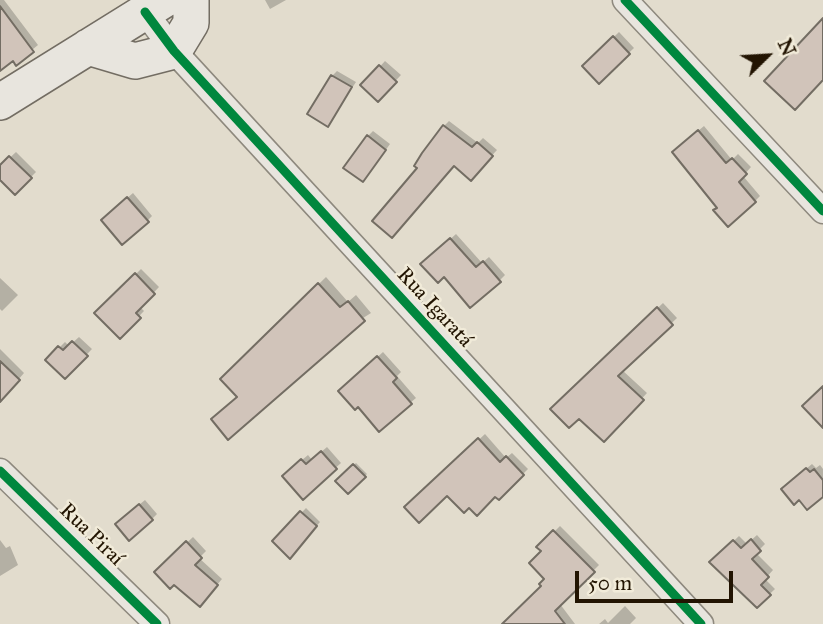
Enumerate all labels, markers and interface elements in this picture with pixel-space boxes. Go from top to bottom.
north arrow [732,21,802,91]
text: N [773,35,800,59]
street label: Rua Igaratá [391,263,477,353]
street label: Rua Piraí [54,498,128,572]
scale bar [578,558,736,602]
text: 50 m [588,570,632,596]

